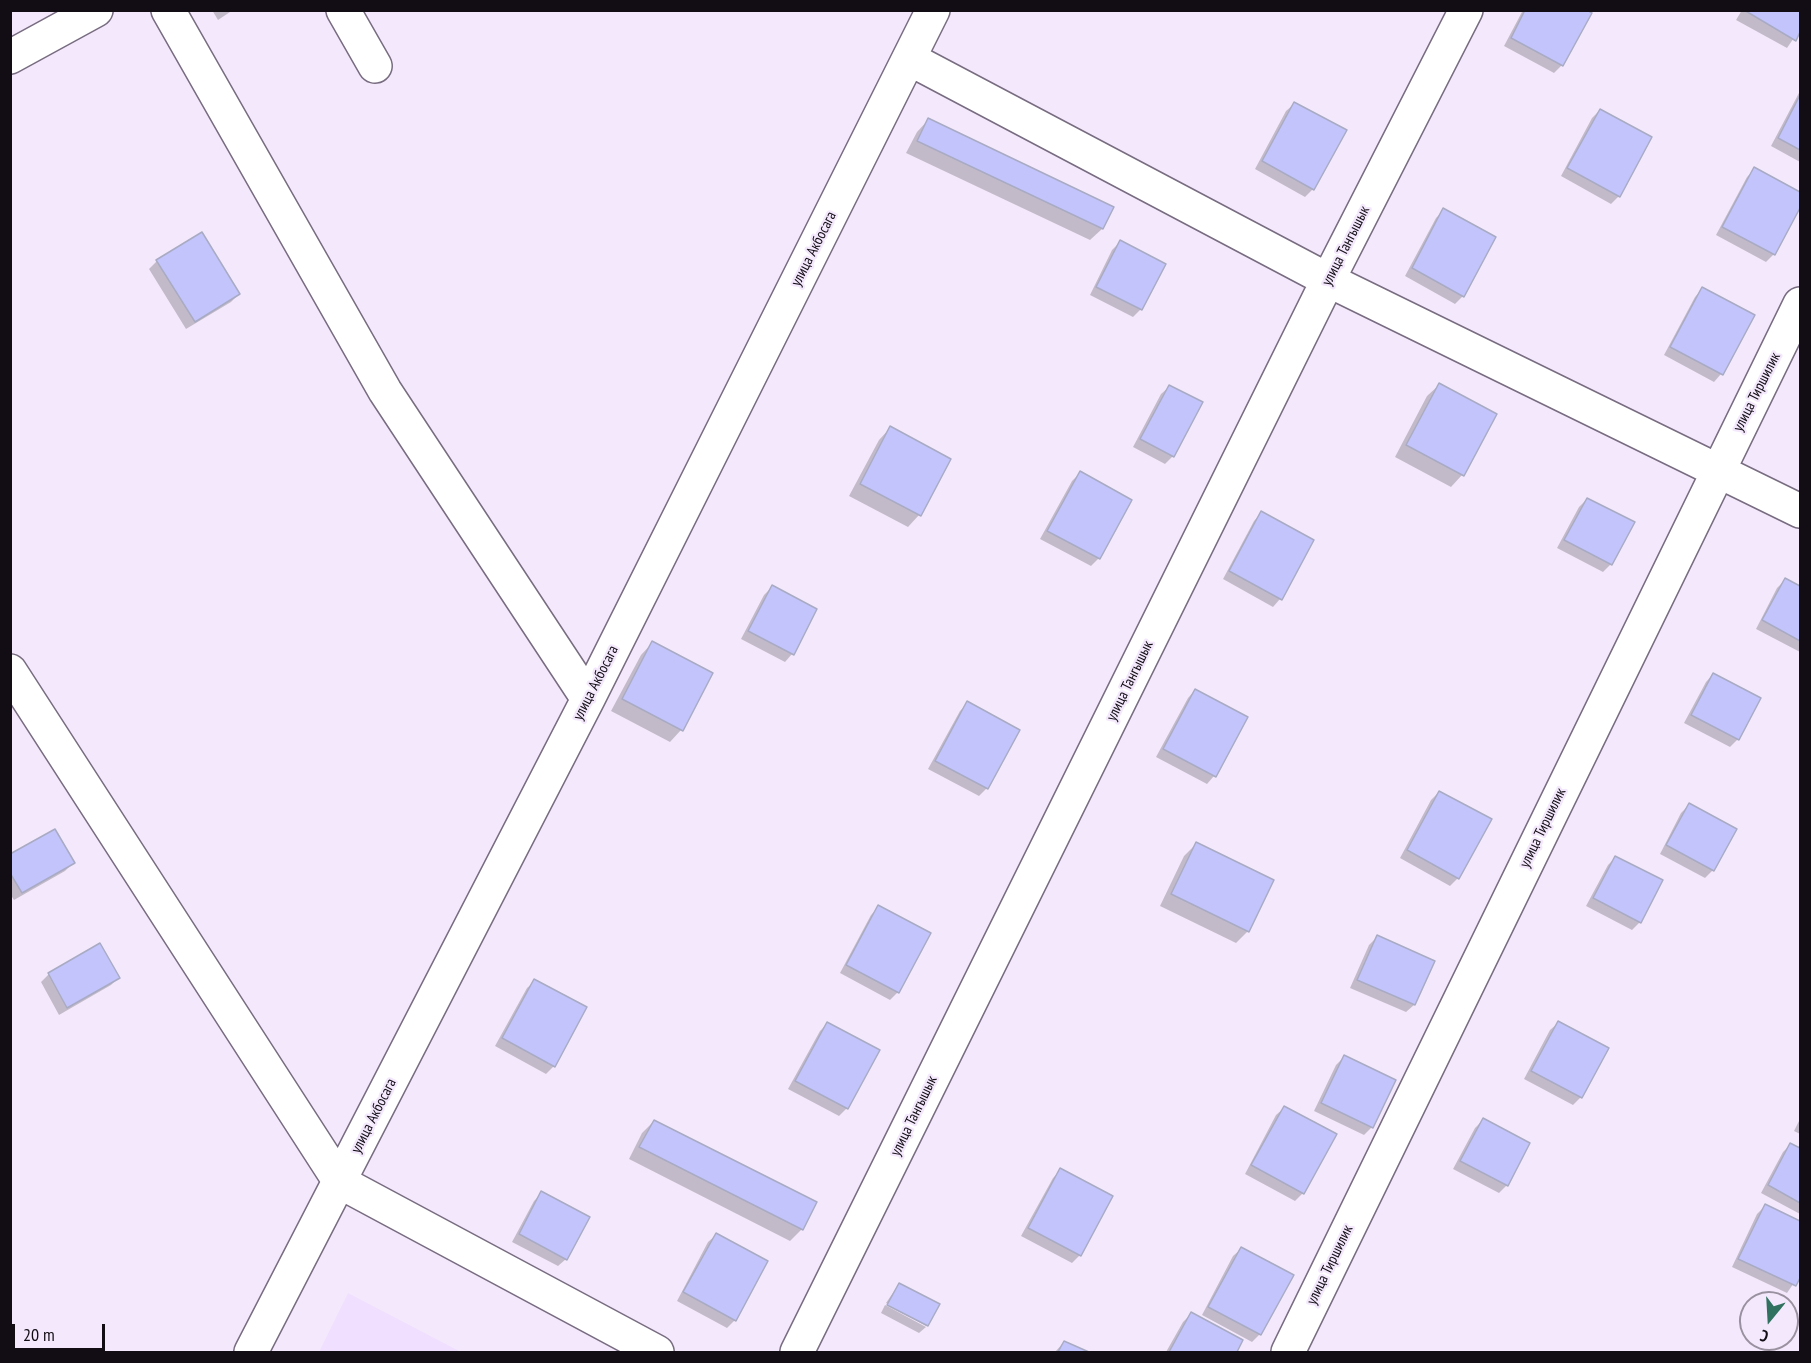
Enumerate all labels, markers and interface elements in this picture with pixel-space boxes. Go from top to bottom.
street label: улица Тангышык [1318,203,1374,289]
street label: улица Акбосага [787,209,841,289]
street label: улица Тиршилик [1729,349,1785,435]
street label: улица Тангышык [1103,638,1157,724]
street label: улица Акбосага [569,643,623,723]
street label: улица Тиршилик [1516,785,1570,871]
street label: улица Тангышык [887,1073,941,1159]
street label: улица Акбосага [347,1076,401,1156]
street label: улица Тиршилик [1303,1222,1357,1308]
north arrow [1739,1291,1799,1351]
scale bar [15,1312,108,1350]
text: 20 m [23,1323,55,1346]
text: С [1757,1326,1771,1347]

